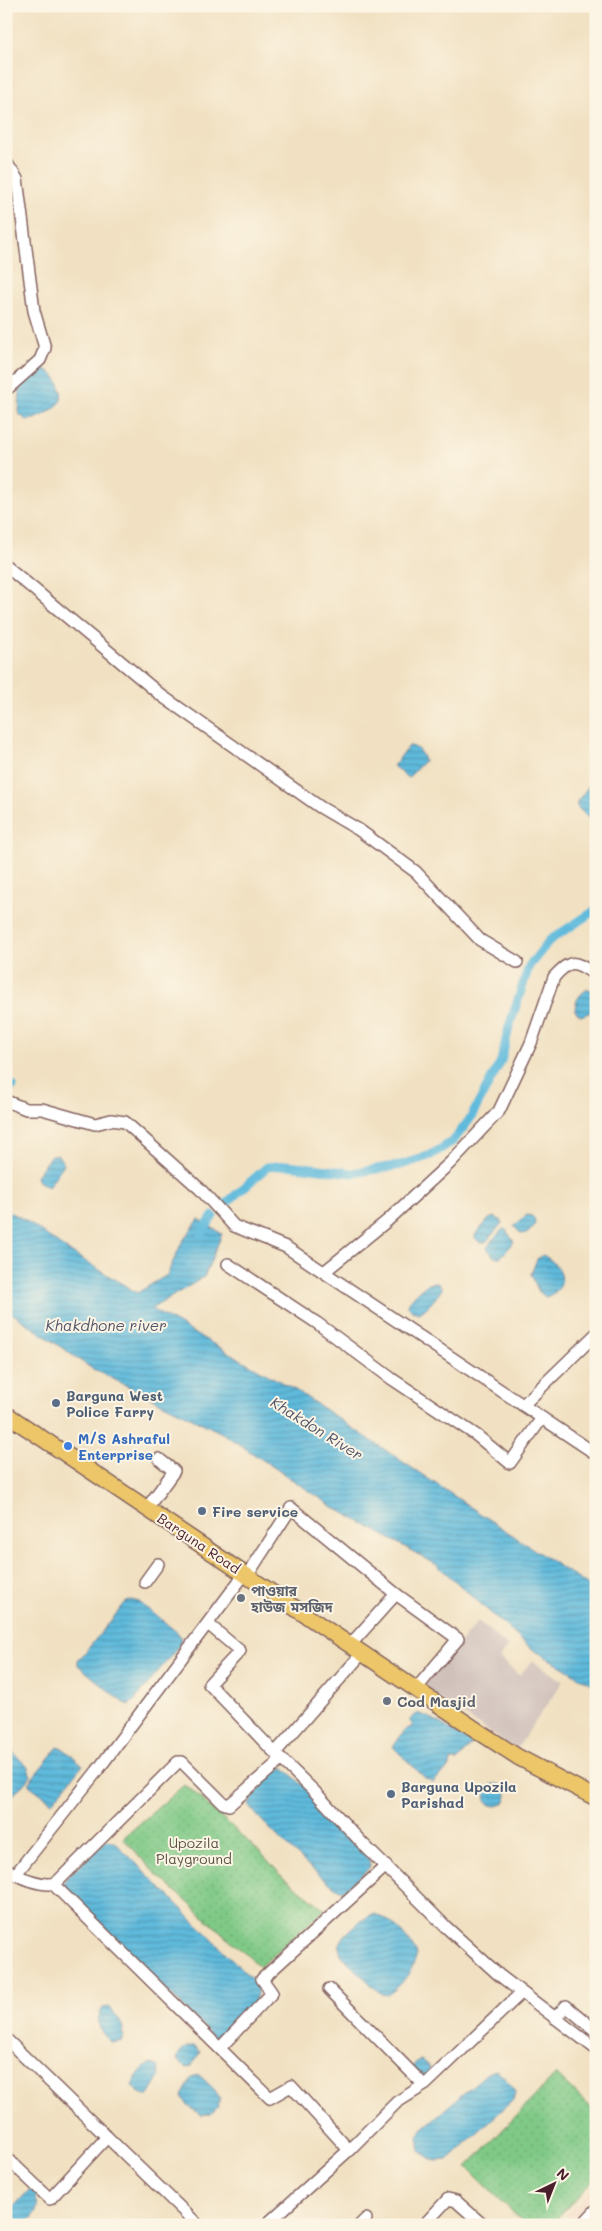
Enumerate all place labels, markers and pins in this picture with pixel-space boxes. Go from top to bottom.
place label: Barguna West Police Farry [66,1386,163,1421]
marker: Barguna West Police Farry [50,1397,62,1409]
place label: M/S Ashraful Enterprise [78,1429,170,1464]
marker: M/S Ashraful Enterprise [62,1440,74,1452]
place label: Fire service [212,1502,298,1521]
marker: Fire service [196,1505,208,1517]
place label: পাওয়ার হাউজ মসজিদ [250,1581,334,1616]
marker: পাওয়ার হাউজ মসজিদ [235,1592,247,1604]
place label: Cod Masjid [397,1692,476,1711]
marker: Cod Masjid [381,1695,393,1707]
place label: Barguna Upozila Parishad [401,1777,517,1812]
marker: Barguna Upozila Parishad [385,1788,397,1800]

